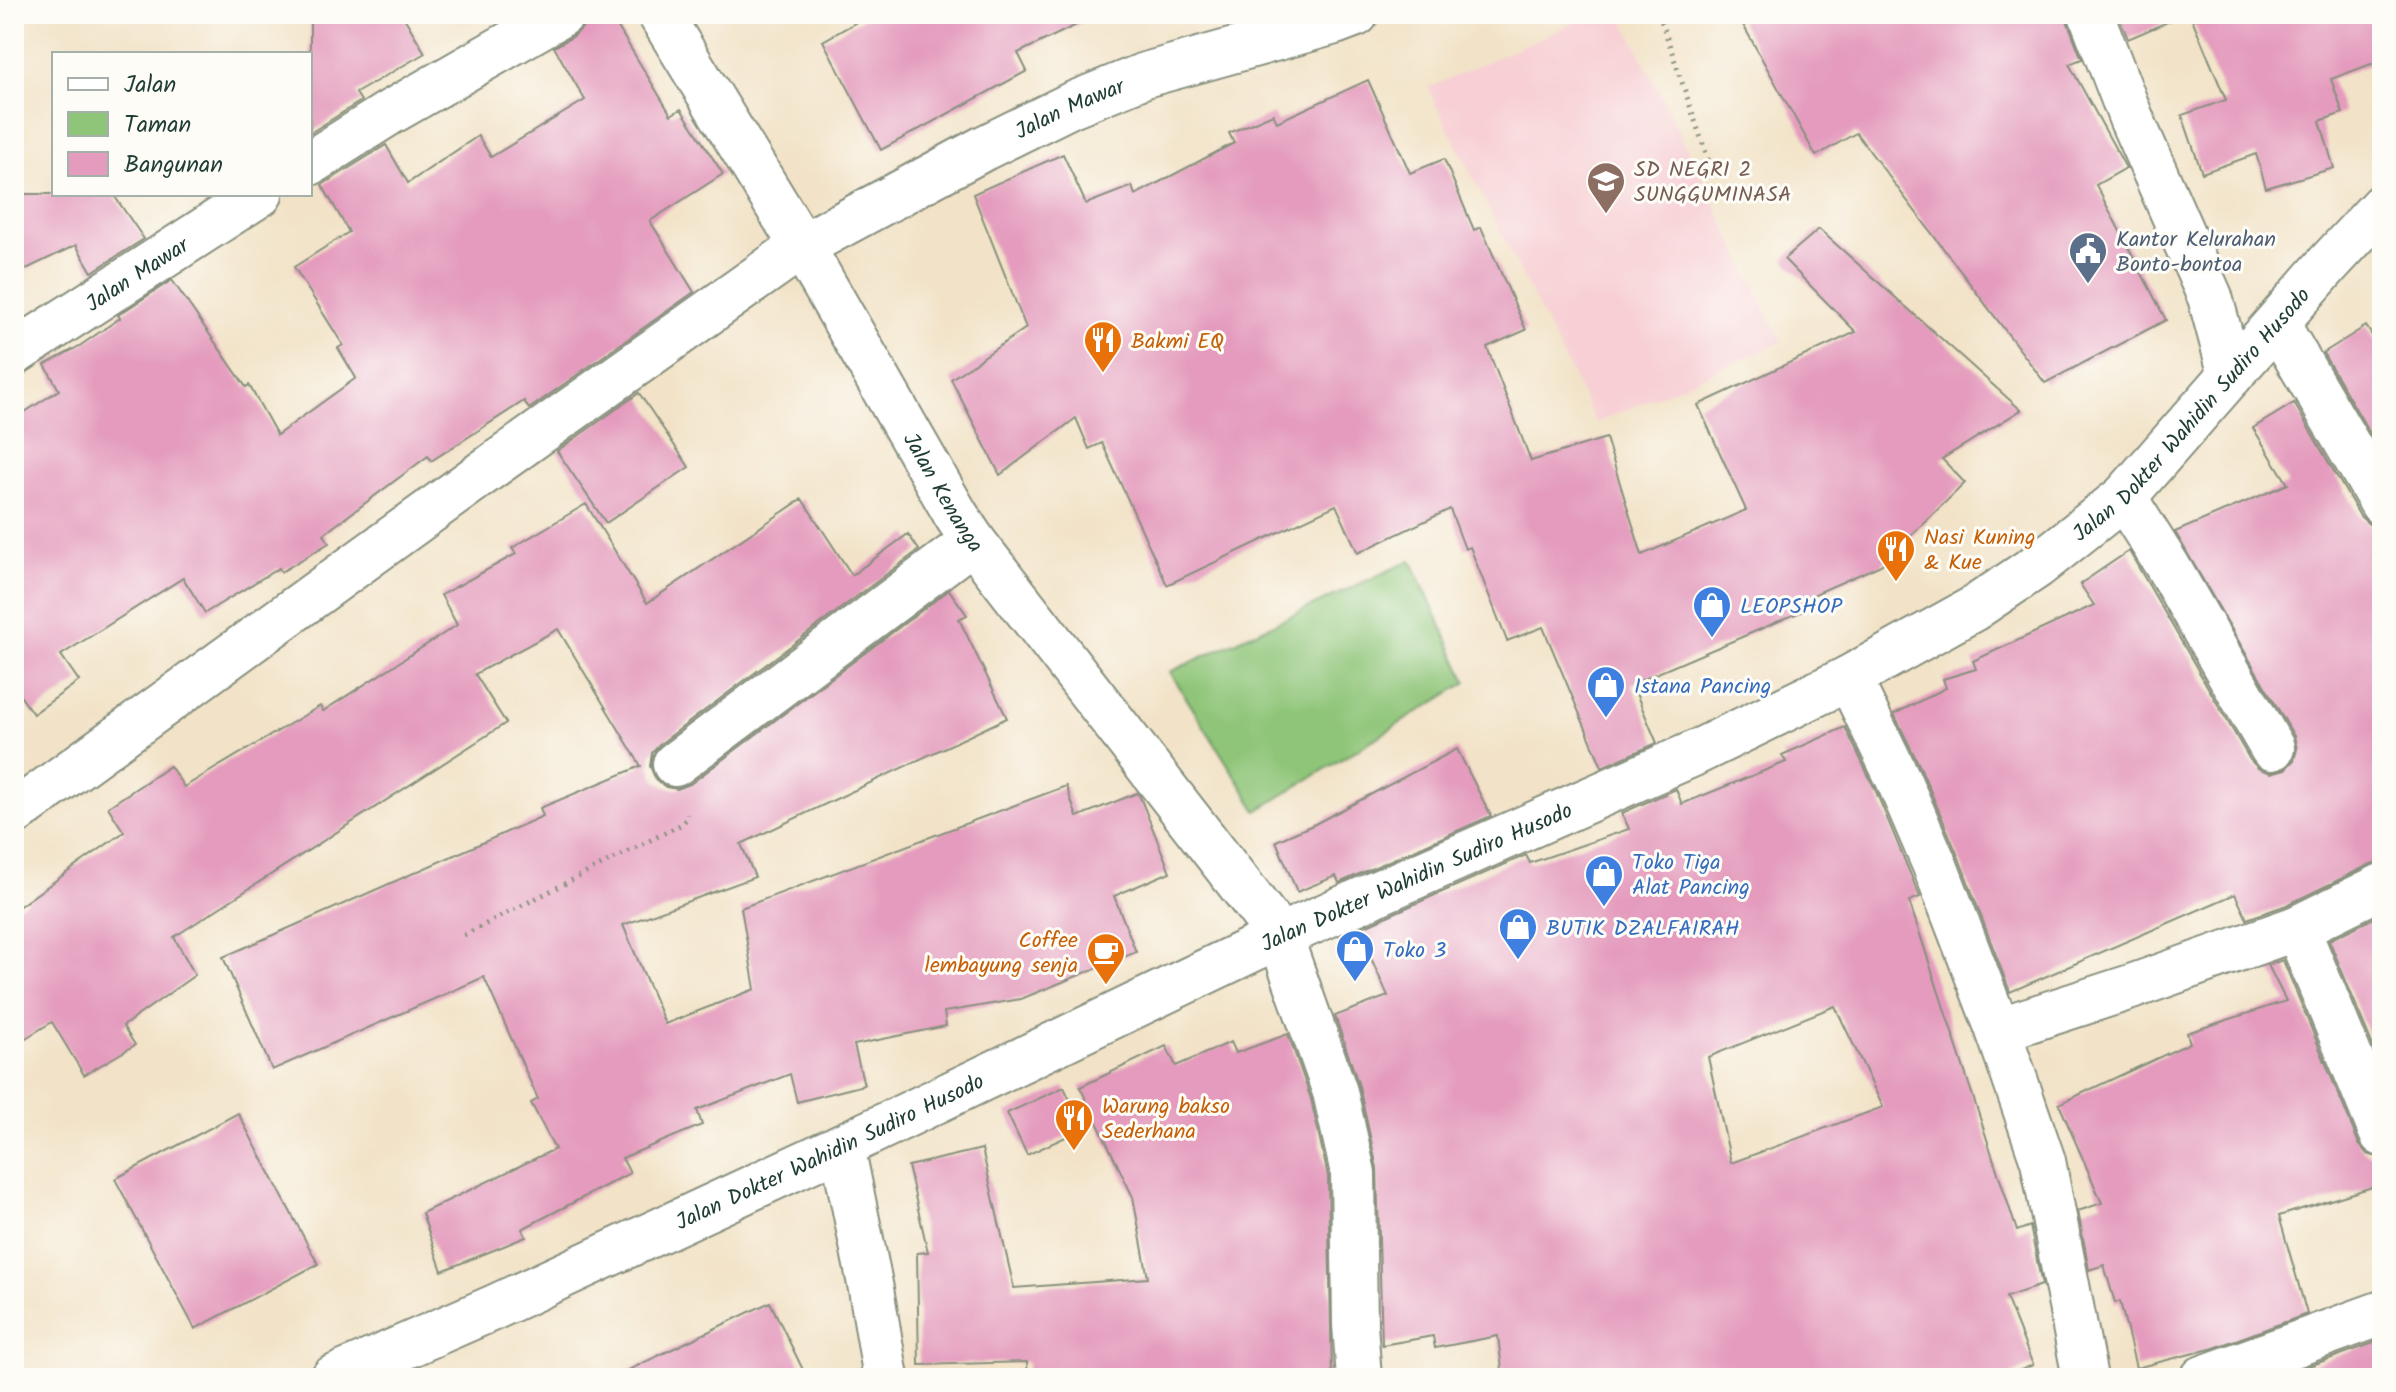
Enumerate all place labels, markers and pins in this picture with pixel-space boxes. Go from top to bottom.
place label: SD NEGRI 2 SUNGGUMINASA [1634,153,1791,213]
school or university icon: SD NEGRI 2 SUNGGUMINASA [1585,160,1627,215]
place label: Kantor Kelurahan Bonto-bontoa [2116,223,2276,283]
public building icon: Kantor Kelurahan Bonto-bontoa [2067,230,2109,285]
restaurant icon: Bakmi EQ [1082,319,1124,374]
place label: Bakmi EQ [1131,325,1224,360]
place label: Nasi Kuning & Kue [1924,521,2035,581]
restaurant icon: Nasi Kuning & Kue [1875,528,1917,583]
shop icon: LEOPSHOP [1691,584,1733,639]
place label: LEOPSHOP [1740,590,1843,625]
shop icon: Istana Pancing [1585,664,1627,719]
place label: Istana Pancing [1634,670,1771,705]
place label: Toko Tiga Alat Pancing [1632,846,1750,906]
shop icon: Toko Tiga Alat Pancing [1583,853,1625,908]
shop icon: BUTIK DZALFAIRAH [1497,906,1539,961]
place label: BUTIK DZALFAIRAH [1546,912,1739,947]
place label: Coffee lembayung senja [925,924,1078,984]
shop icon: Toko 3 [1334,928,1376,983]
cafe icon: Coffee lembayung senja [1085,931,1127,986]
place label: Toko 3 [1383,934,1446,969]
place label: Warung bakso Sederhana [1102,1090,1230,1150]
restaurant icon: Warung bakso Sederhana [1053,1097,1095,1152]

